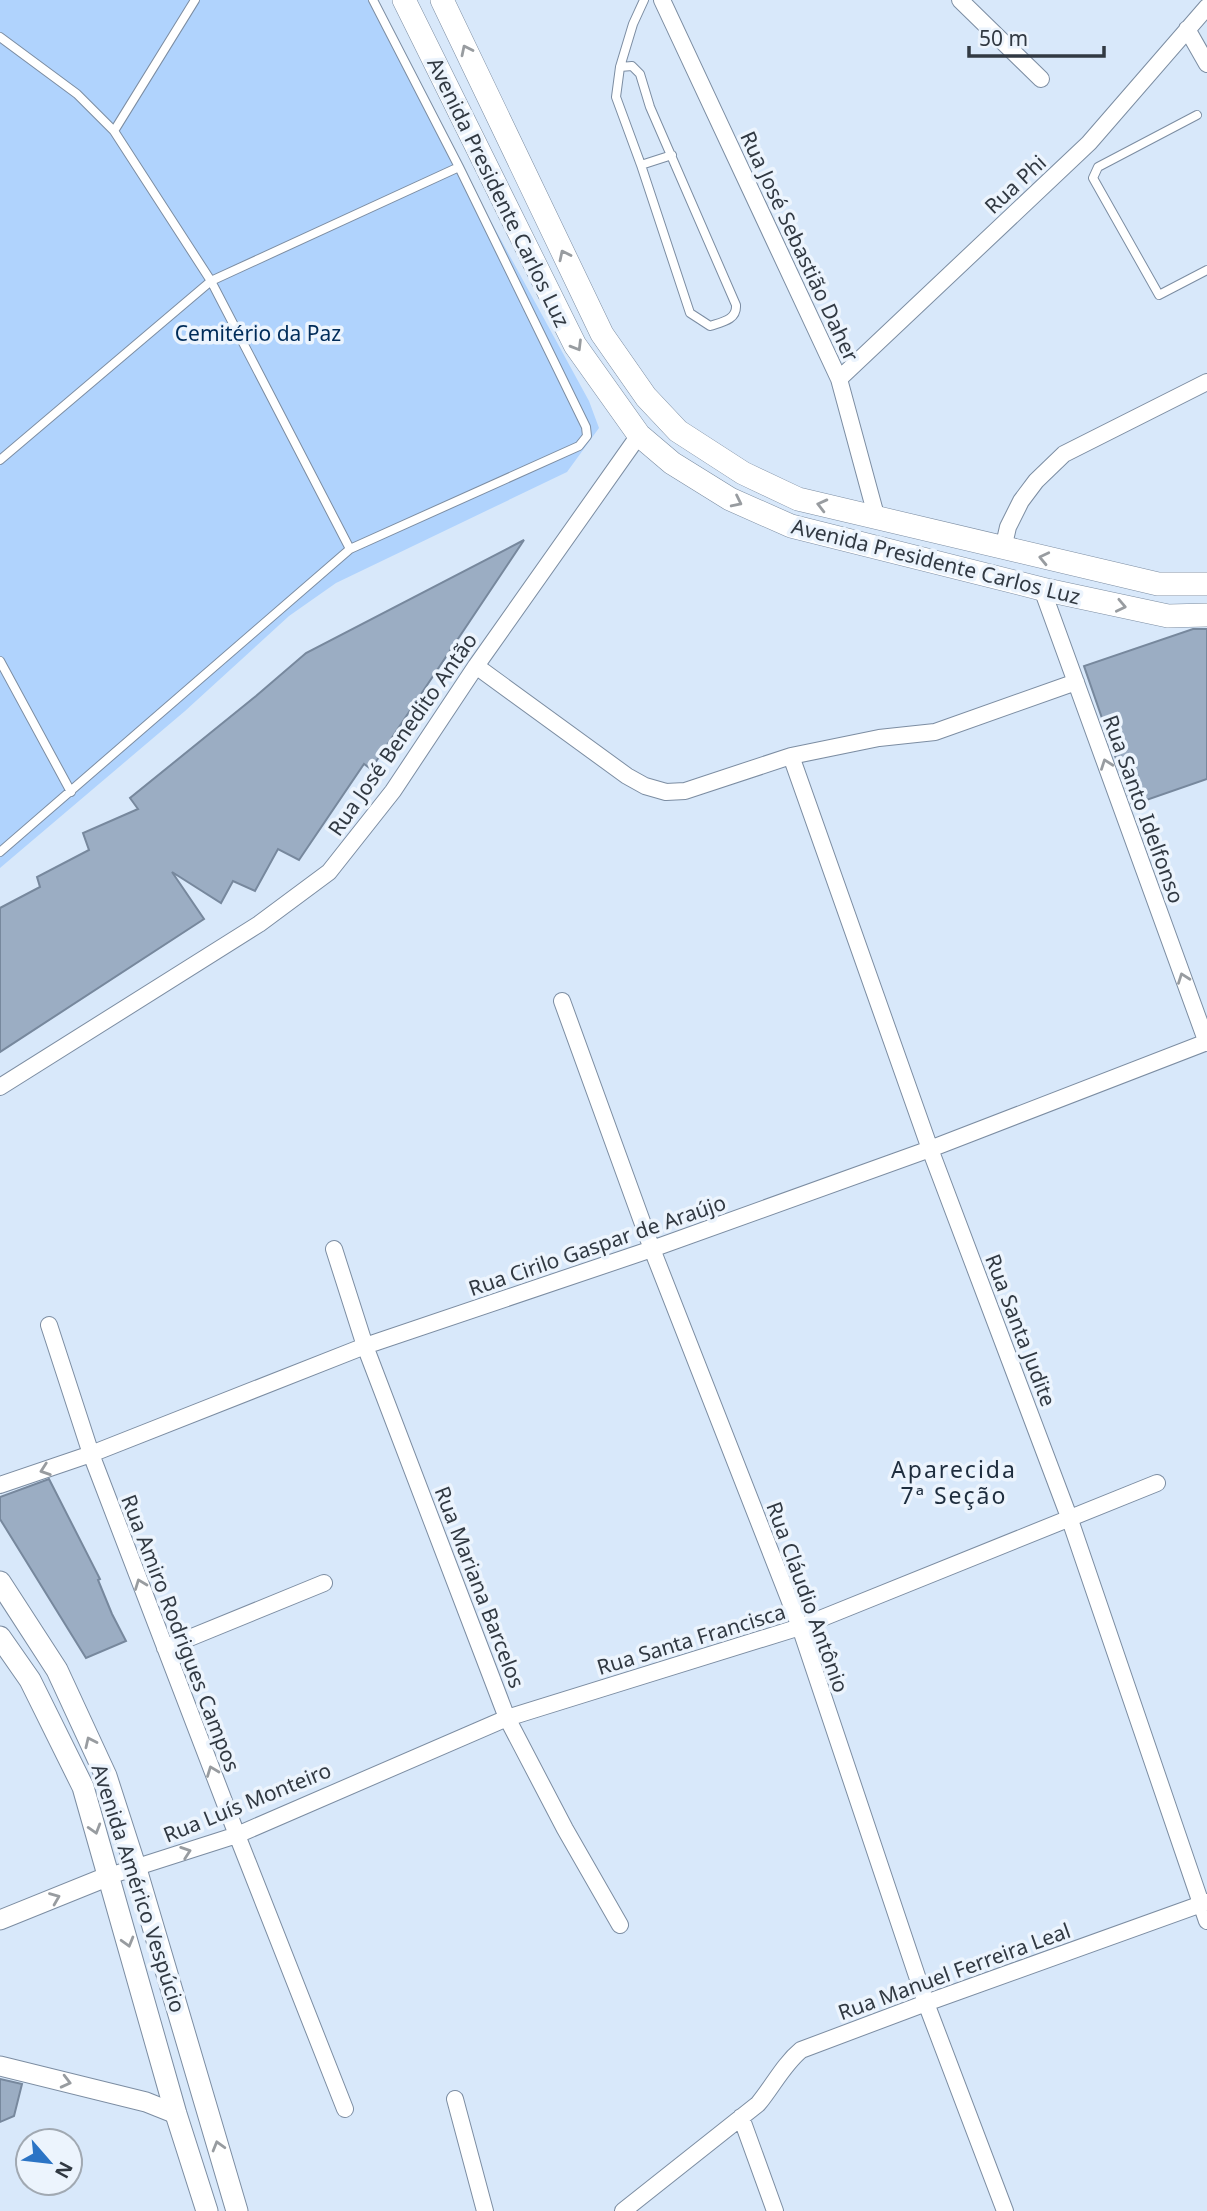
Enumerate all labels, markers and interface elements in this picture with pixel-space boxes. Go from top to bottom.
scale bar [969,14,1104,58]
text: 50 m [979,24,1028,52]
one-way arrow [460,45,474,57]
street label: Avenida Presidente Carlos Luz [421,53,577,332]
street label: Rua José Sebastião Daher [734,126,866,366]
street label: Rua Phi [978,148,1052,220]
one-way arrow [559,250,573,262]
park label: Cemitério da Paz [175,319,341,347]
one-way arrow [569,338,582,351]
one-way arrow [730,493,742,507]
one-way arrow [817,499,829,513]
street label: Avenida Presidente Carlos Luz [789,512,1083,610]
one-way arrow [1038,552,1050,566]
one-way arrow [1115,598,1127,613]
street label: Rua José Benedito Antão [321,627,483,841]
street label: Rua Santo Idelfonso [1097,711,1191,907]
one-way arrow [1100,758,1114,770]
one-way arrow [1178,972,1192,984]
street label: Rua Cirilo Gaspar de Araújo [465,1188,729,1302]
street label: Rua Santa Judite [979,1250,1063,1410]
district label: Aparecida 7ª Seção [891,1453,1017,1511]
one-way arrow [40,1462,52,1476]
street label: Rua Mariana Barcelos [429,1482,531,1692]
street label: Rua Amiro Rodrigues Campos [115,1490,247,1776]
street label: Rua Cláudio Antônio [760,1498,856,1696]
one-way arrow [135,1579,149,1591]
street label: Rua Santa Francisca [593,1597,789,1681]
one-way arrow [85,1737,99,1749]
street label: Rua Luís Monteiro [159,1756,335,1848]
street label: Avenida Américo Vespúcio [86,1760,192,2016]
one-way arrow [206,1765,220,1778]
one-way arrow [87,1822,102,1834]
one-way arrow [180,1846,192,1860]
one-way arrow [48,1893,60,1907]
street label: Rua Manuel Ferreira Leal [834,1916,1074,2026]
one-way arrow [119,1936,134,1948]
one-way arrow [60,2074,72,2088]
north arrow [14,2127,84,2197]
one-way arrow [212,2140,227,2152]
text: N [49,2157,79,2183]

